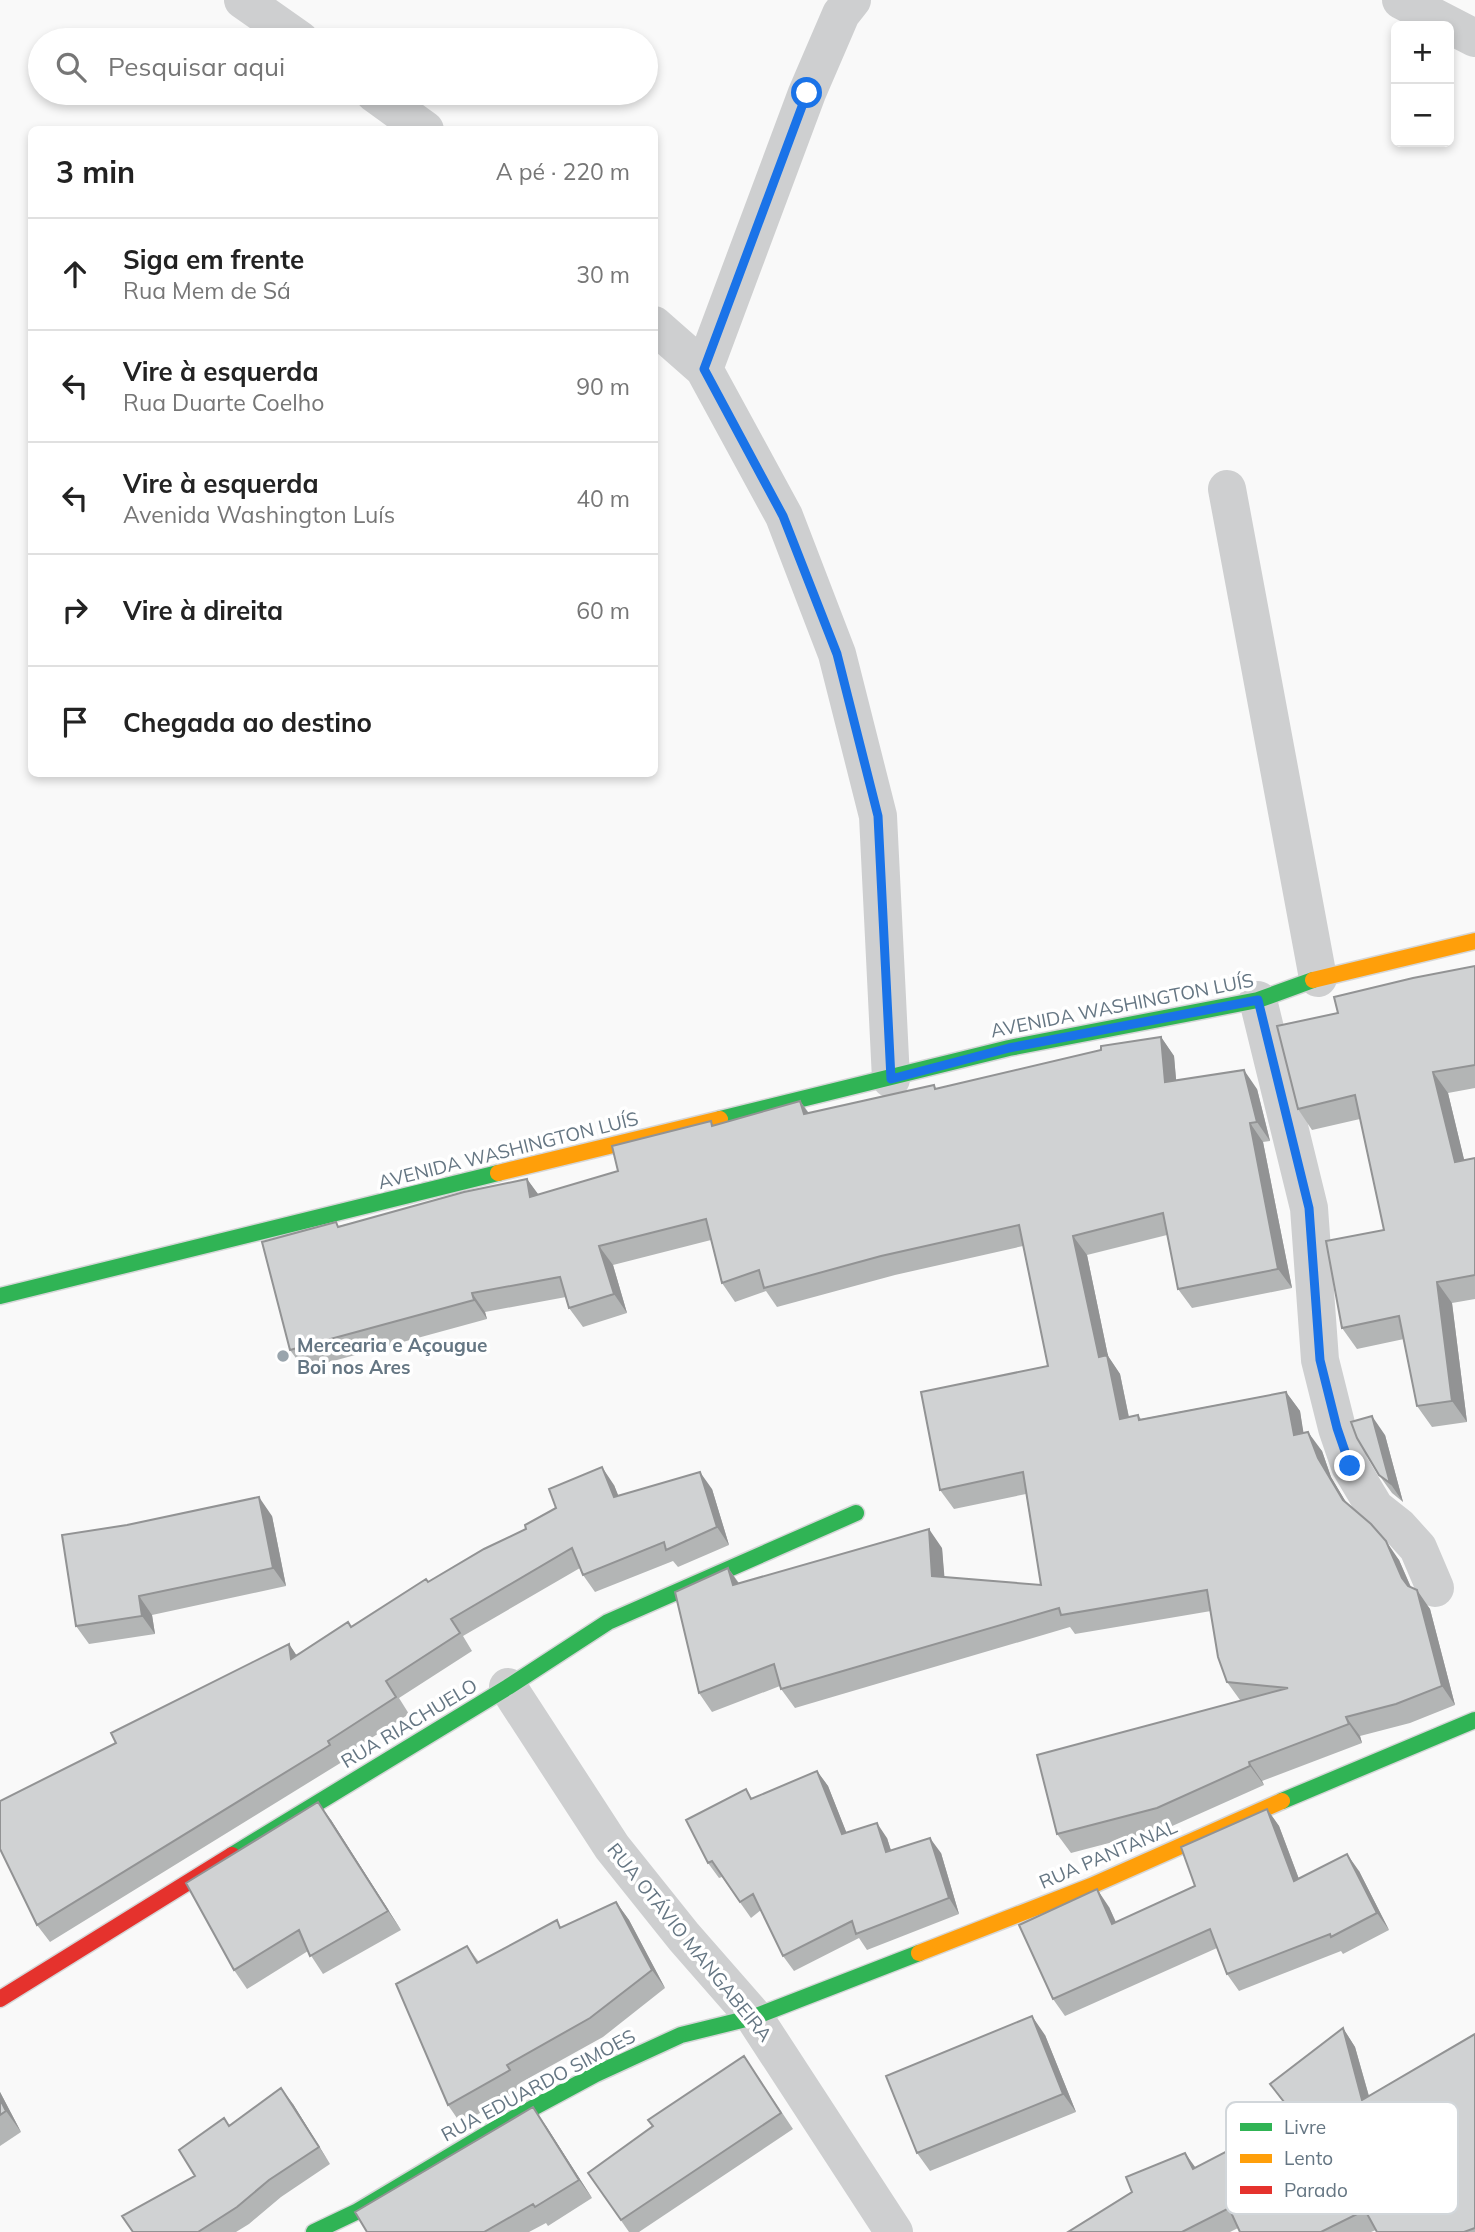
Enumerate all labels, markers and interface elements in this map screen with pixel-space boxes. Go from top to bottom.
map controls [1391,21,1454,147]
button: + [1391,21,1454,84]
search box [28,28,658,105]
icon: search [52,48,90,86]
text: Pesquisar aqui [108,50,285,83]
route start [791,77,822,108]
button: − [1391,84,1454,147]
text: 3 min [56,153,135,191]
text: A pé · 220 m [496,157,630,186]
text: Siga em frente [123,243,304,276]
icon: ahead [56,255,94,293]
text: 30 m [576,260,630,289]
text: Rua Mem de Sá [123,276,291,305]
text: Vire à esquerda [123,355,319,388]
icon: left [56,367,94,405]
text: 90 m [576,372,630,401]
text: Rua Duarte Coelho [123,388,324,417]
text: Vire à esquerda [123,467,319,500]
icon: left [56,479,94,517]
text: 40 m [576,484,630,513]
text: Avenida Washington Luís [123,500,395,529]
icon: right [56,591,94,629]
text: Vire à direita [123,594,283,627]
text: 60 m [576,596,630,625]
icon: arrive [56,703,94,741]
text: Chegada ao destino [123,706,372,739]
street label: AVENIDA WASHINGTON LUÍS [988,968,1256,1042]
street label: AVENIDA WASHINGTON LUÍS [375,1106,641,1194]
place label: Mercearia e Açougue Boi nos Ares [297,1333,488,1379]
marker: Mercearia e Açougue Boi nos Ares [275,1348,291,1364]
route end [1334,1450,1365,1481]
street label: RUA RIACHUELO [337,1673,481,1773]
street label: RUA PANTANAL [1035,1814,1181,1894]
street label: RUA OTÁVIO MANGABEIRA [602,1838,778,2046]
street label: RUA EDUARDO SIMOES [437,2024,639,2146]
legend [1226,2102,1458,2214]
text: Livre [1284,2115,1326,2139]
text: Lento [1284,2146,1333,2170]
text: Parado [1284,2178,1348,2202]

